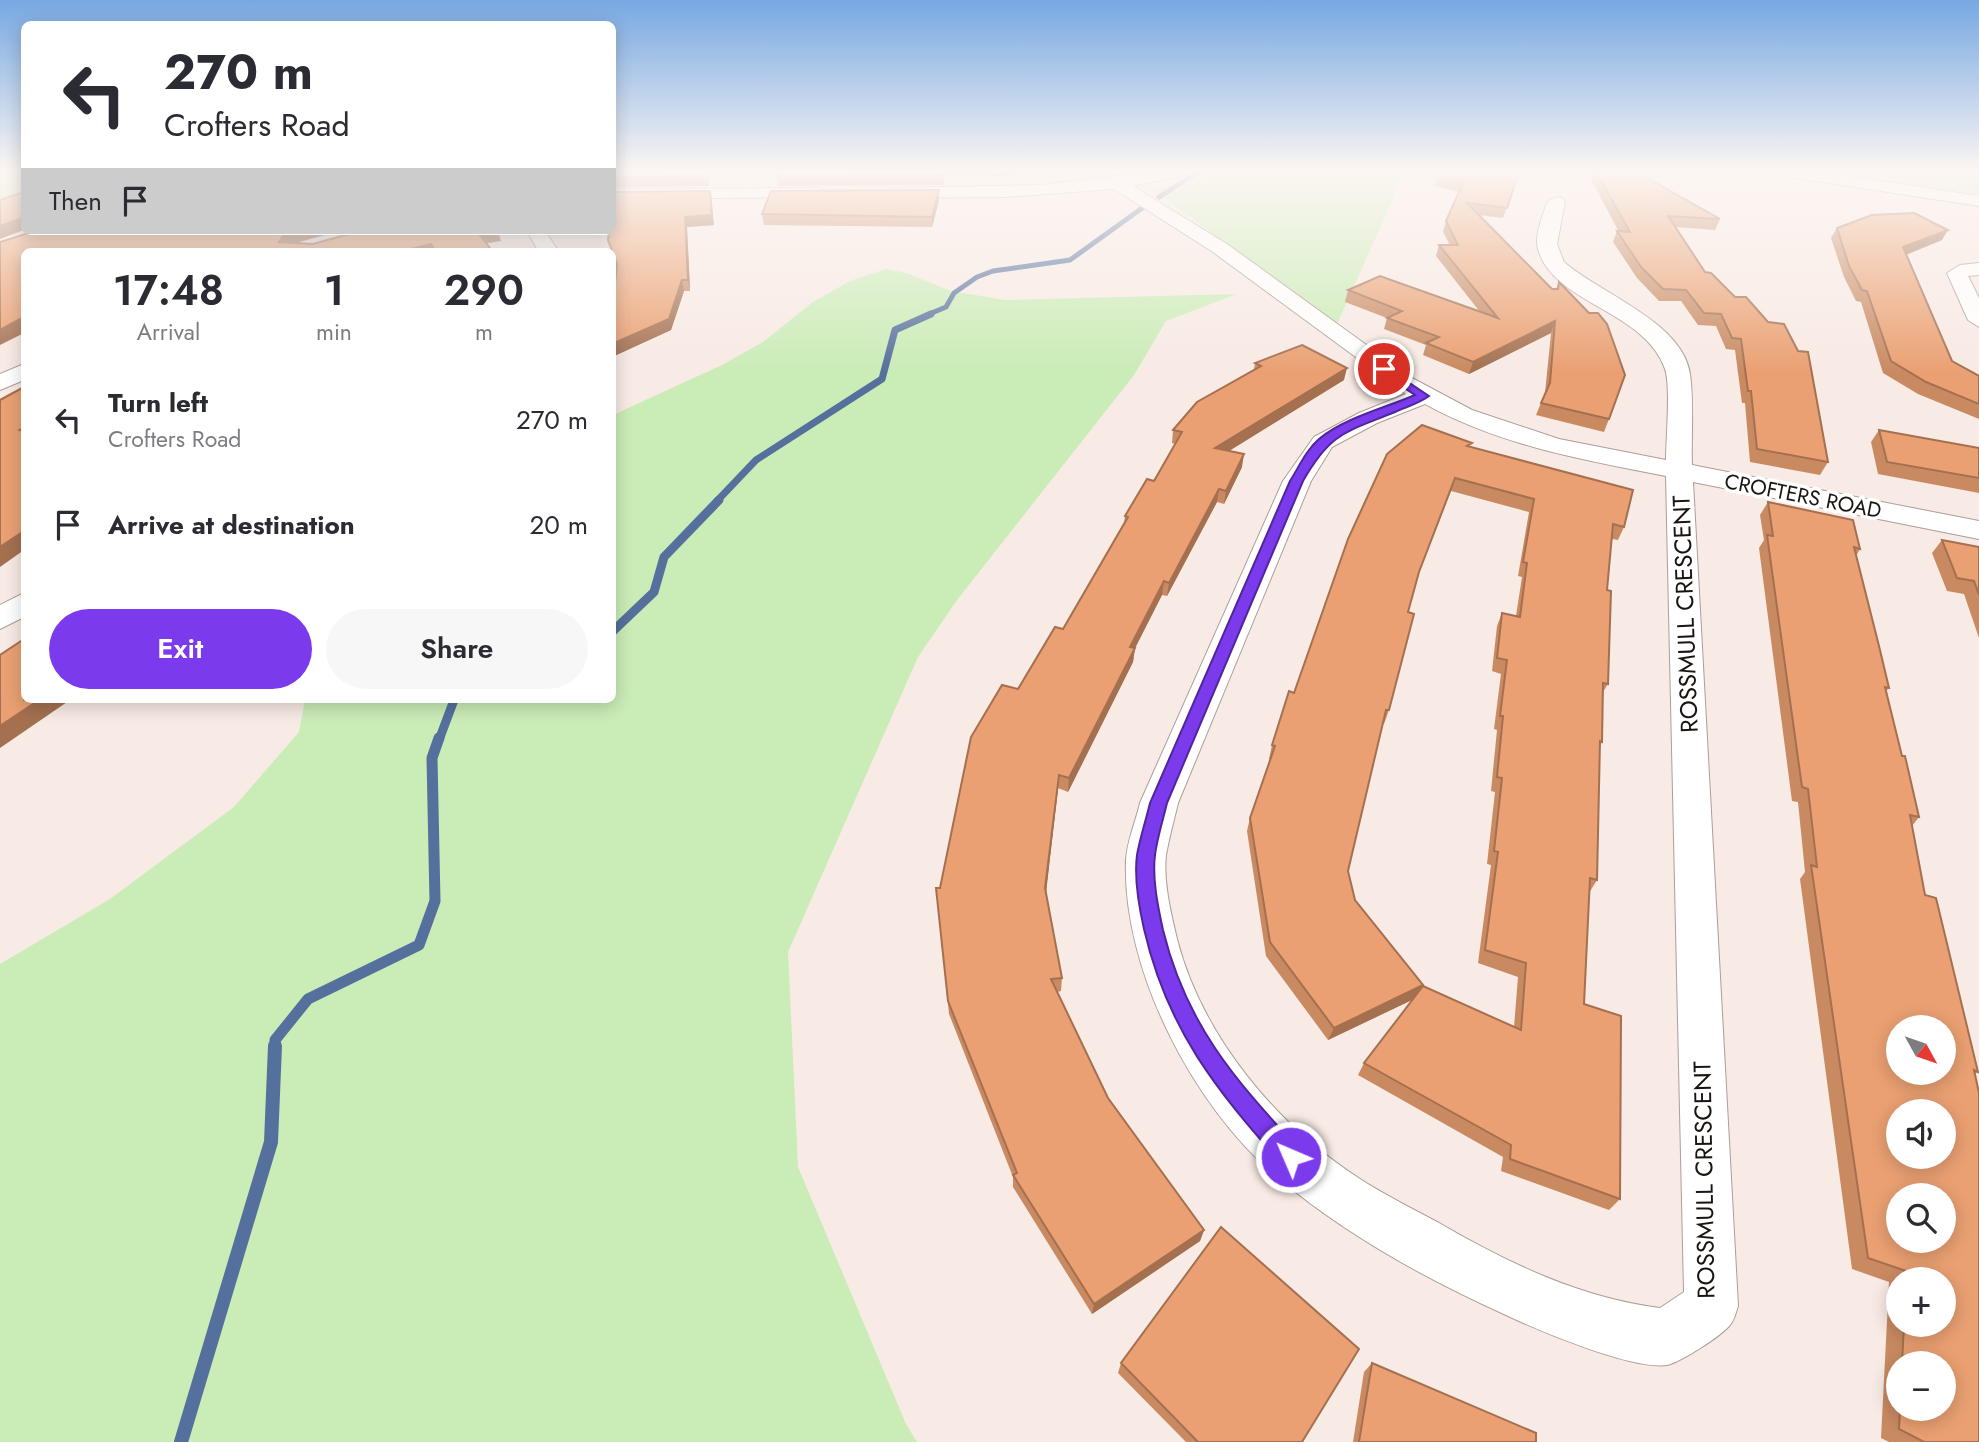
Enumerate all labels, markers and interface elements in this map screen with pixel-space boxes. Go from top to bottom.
text: 270 m [164,37,313,107]
icon: left [49,49,140,140]
text: Crofters Road [164,102,350,148]
text: Then [49,182,102,220]
icon: arrive [116,182,154,220]
text: 17:48 [113,260,224,321]
text: 1 [324,260,344,321]
text: 290 [444,260,524,321]
text: Arrival [137,315,200,349]
text: min [316,315,352,349]
text: m [475,315,493,349]
pin [1354,339,1414,399]
icon: arrive [1365,350,1403,388]
text: Turn left [108,384,208,422]
icon: left [49,401,87,439]
text: 270 m [516,401,588,439]
text: Crofters Road [108,422,241,456]
street label: CROFTERS ROAD [1722,466,1884,526]
street label: ROSSMULL CRESCENT [1663,495,1707,733]
icon: arrive [49,506,87,544]
text: Arrive at destination [108,506,355,544]
text: 20 m [530,506,588,544]
button: Exit [49,609,312,689]
button: Share [326,609,588,689]
north arrow [1886,1015,1956,1085]
map controls [1886,1015,1956,1421]
street label: ROSSMULL CRESCENT [1684,1061,1724,1299]
button: sound [1886,1099,1956,1169]
position arrow [1254,1120,1328,1194]
button: search [1886,1183,1956,1253]
button: + [1886,1267,1956,1337]
button: − [1886,1351,1956,1421]

